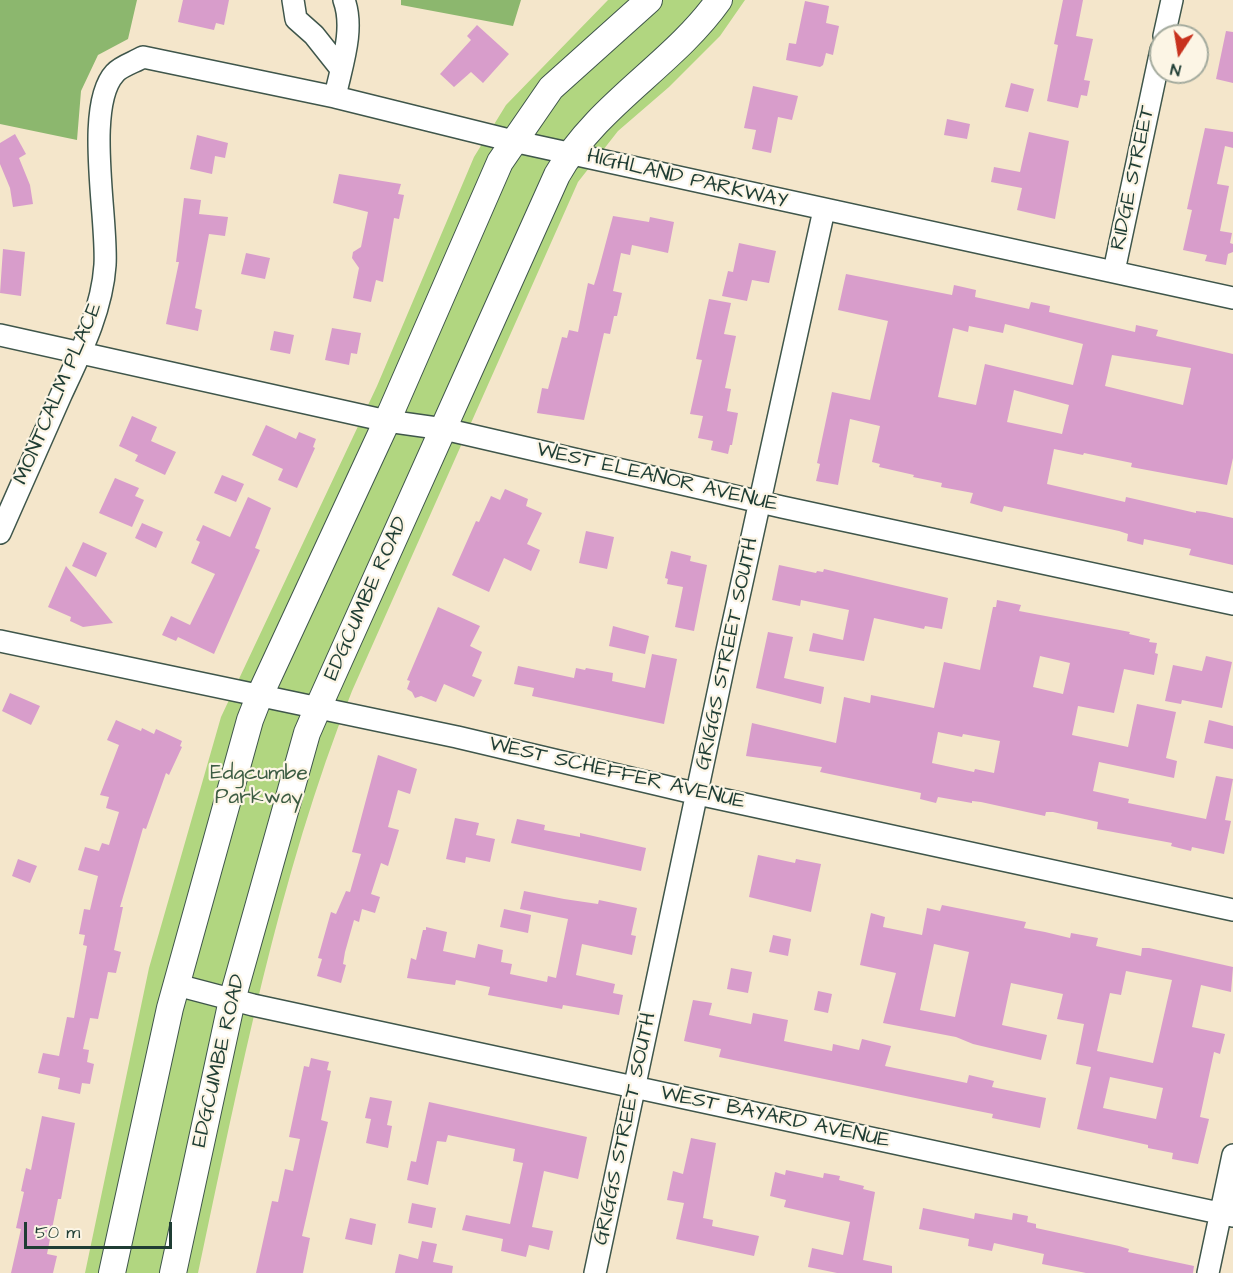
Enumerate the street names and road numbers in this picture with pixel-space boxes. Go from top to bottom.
street label: RIDGE STREET [1106,104,1162,252]
street label: HIGHLAND PARKWAY [584,145,790,215]
street label: MONTCALM PLACE [9,299,109,489]
street label: WEST ELEANOR AVENUE [534,438,780,518]
street label: EDGCUMBE ROAD [320,513,414,685]
street label: GRIGGS STREET SOUTH [691,536,765,772]
street label: WEST SCHEFFER AVENUE [487,732,747,816]
street label: EDGCUMBE ROAD [188,972,252,1150]
street label: GRIGGS STREET SOUTH [589,1011,663,1247]
street label: WEST BAYARD AVENUE [658,1081,892,1155]

